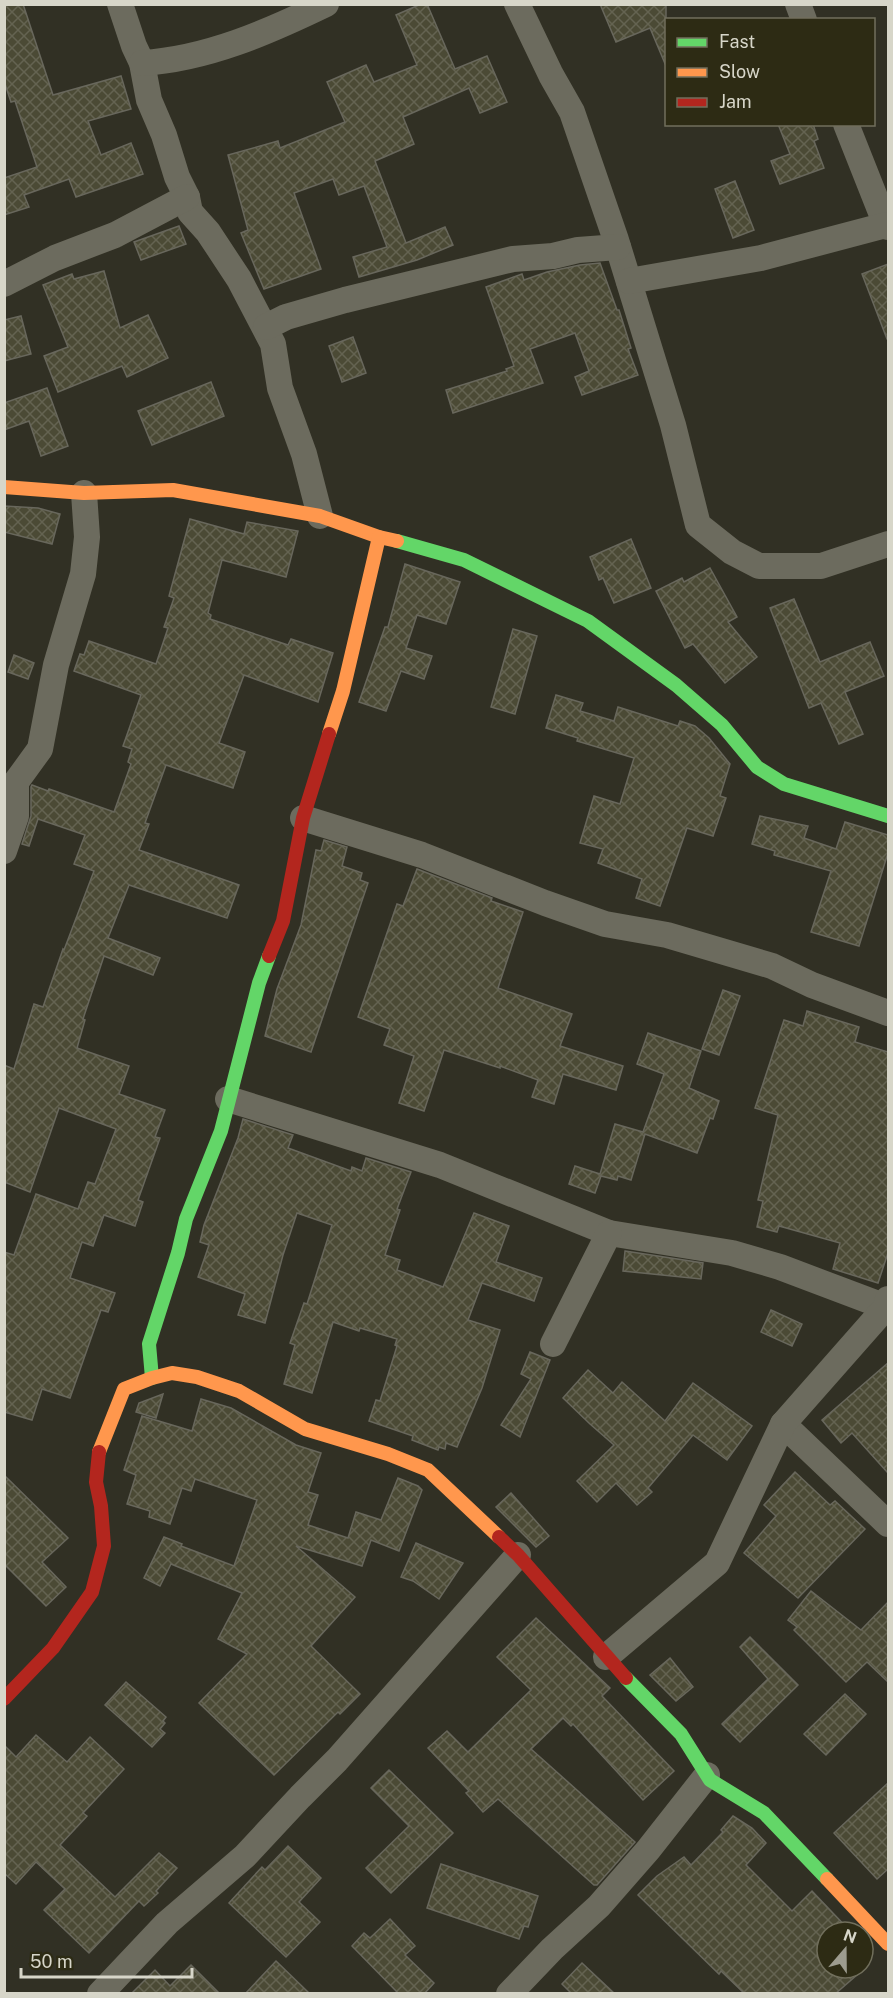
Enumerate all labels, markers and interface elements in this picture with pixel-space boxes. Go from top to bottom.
legend [665,18,875,126]
text: Fast [719,31,755,52]
text: Slow [719,61,760,82]
text: Jam [719,91,752,112]
north arrow [815,1920,875,1980]
text: N [841,1925,859,1947]
scale bar [21,1941,192,1979]
text: 50 m [30,1951,73,1972]

